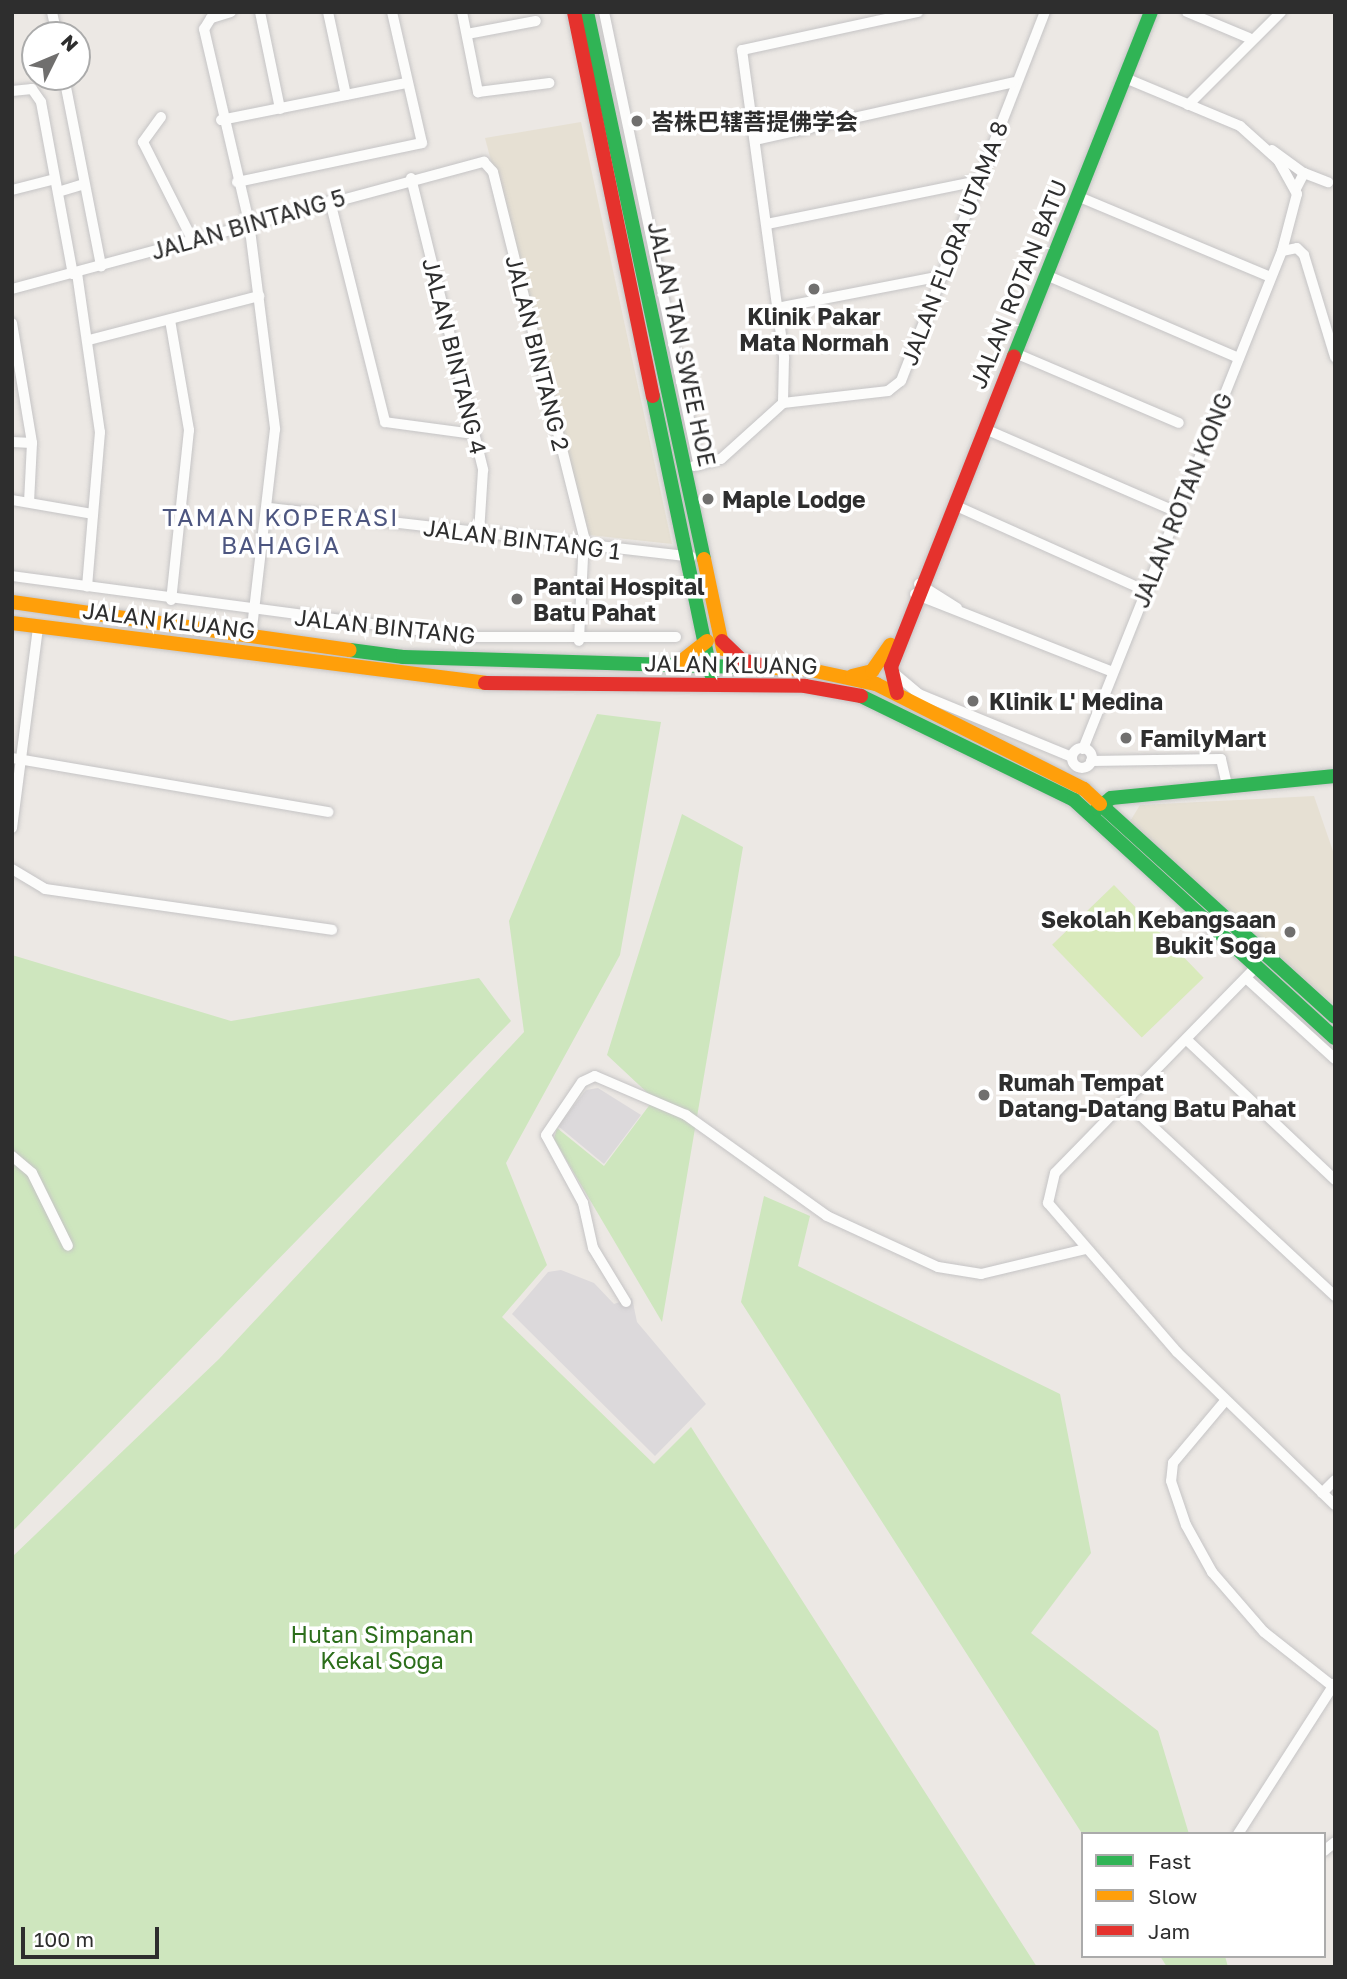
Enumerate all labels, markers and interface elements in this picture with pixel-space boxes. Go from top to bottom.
north arrow [21,21,91,91]
text: N [57,30,84,56]
place label: 峇株巴辖菩提佛学会 [651,107,858,135]
marker: 峇株巴辖菩提佛学会 [629,113,645,129]
street label: JALAN FLORA UTAMA 8 [895,117,1013,369]
street label: JALAN ROTAN BATU [963,176,1073,392]
street label: JALAN BINTANG 5 [148,183,348,265]
street label: JALAN TAN SWEE HOE [643,219,721,469]
street label: JALAN BINTANG 2 [500,252,576,454]
street label: JALAN BINTANG 4 [417,255,493,457]
marker: Klinik Pakar Mata Normah [804,279,824,299]
place label: Klinik Pakar Mata Normah [739,302,889,356]
street label: JALAN ROTAN KONG [1126,389,1238,611]
place label: Maple Lodge [722,485,866,513]
marker: Maple Lodge [700,491,716,507]
district label: TAMAN KOPERASI BAHAGIA [164,503,398,559]
street label: JALAN BINTANG 1 [422,513,622,565]
place label: Pantai Hospital Batu Pahat [533,572,705,626]
marker: Pantai Hospital Batu Pahat [507,589,527,609]
street label: JALAN KLUANG [81,596,257,644]
street label: JALAN BINTANG [293,603,477,649]
street label: JALAN KLUANG [644,649,818,679]
place label: Klinik L' Medina [989,687,1163,715]
marker: Klinik L' Medina [963,691,983,711]
place label: FamilyMart [1140,724,1266,752]
marker: FamilyMart [1118,730,1134,746]
place label: Sekolah Kebangsaan Bukit Soga [1041,905,1276,959]
marker: Sekolah Kebangsaan Bukit Soga [1282,924,1298,940]
place label: Rumah Tempat Datang-Datang Batu Pahat [998,1068,1296,1122]
marker: Rumah Tempat Datang-Datang Batu Pahat [976,1087,992,1103]
park label: Hutan Simpanan Kekal Soga [290,1620,474,1674]
legend [1081,1832,1326,1958]
text: Fast [1148,1848,1191,1874]
text: Slow [1148,1883,1197,1909]
scale bar [24,1912,163,1956]
text: Jam [1148,1918,1190,1944]
text: 100 m [34,1926,94,1952]

